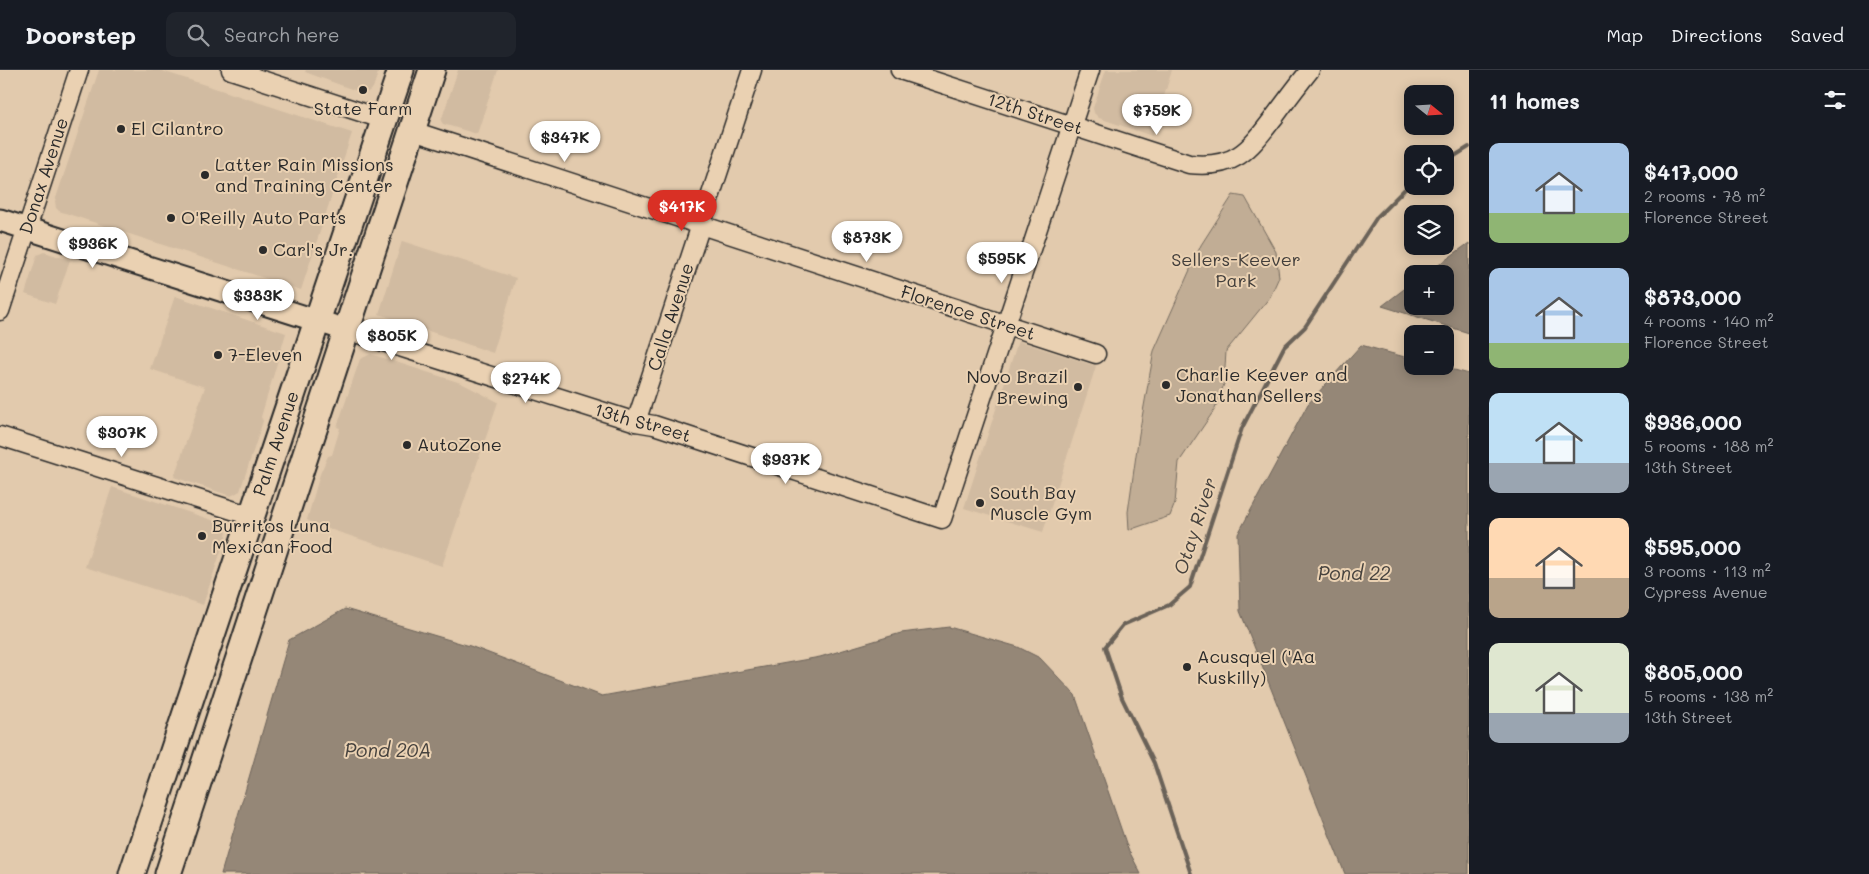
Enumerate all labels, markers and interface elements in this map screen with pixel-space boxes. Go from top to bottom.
search box [166,12,516,57]
text: Doorstep [25,19,136,50]
icon: search [184,21,212,49]
text: Search here [224,22,340,47]
text: Map [1606,23,1643,47]
text: Directions [1671,23,1763,47]
text: Saved [1791,23,1844,47]
marker: State Farm [357,84,369,96]
north arrow [1404,85,1454,135]
map controls [1404,85,1454,375]
street label: 12th Street [984,86,1086,140]
icon: filters [1821,86,1849,114]
text: 11 homes [1489,87,1580,114]
pin: $759K [1122,93,1192,136]
place label: State Farm [314,96,412,120]
text: $759K [1133,99,1181,120]
street label: Donax Avenue [13,114,73,237]
place label: El Cilantro [131,116,224,140]
pin: $347K [530,121,600,163]
marker: El Cilantro [115,123,127,135]
text: $347K [540,126,590,147]
button: locate [1404,145,1454,195]
place label: Latter Rain Missions and Training Center [215,152,394,197]
text: $417,000 [1644,158,1738,185]
icon: home [1529,163,1589,223]
marker: Latter Rain Missions and Training Center [199,169,211,181]
text: 2 rooms · 78 m² [1644,185,1765,206]
pin: $417K [647,190,717,232]
text: $417K [659,195,705,216]
place label: O'Reilly Auto Parts [181,205,346,229]
button: layers [1404,205,1454,255]
text: Florence Street [1644,206,1769,227]
marker: O'Reilly Auto Parts [165,212,177,224]
pin: $873K [832,220,902,263]
pin: $936K [58,226,128,269]
text: $873K [843,226,891,247]
text: $936K [68,232,118,253]
place label: Carl's Jr. [273,237,353,261]
pin: $595K [967,242,1037,284]
marker: Carl's Jr. [257,244,269,256]
text: $595K [978,247,1026,268]
park label: Sellers-Keever Park [1171,247,1301,292]
street label: Calla Avenue [641,260,699,374]
button: + [1404,265,1454,315]
pin: $383K [223,278,293,321]
street label: Florence Street [898,279,1039,345]
text: $873,000 [1644,283,1741,310]
text: $383K [233,284,283,305]
icon: home [1529,288,1589,348]
text: 4 rooms · 140 m² [1644,310,1774,331]
pin: $805K [357,318,427,361]
text: $805K [367,324,417,345]
button: − [1404,325,1454,375]
text: Florence Street [1644,331,1769,352]
place label: 7-Eleven [228,342,302,366]
marker: 7-Eleven [212,349,224,361]
pin: $274K [491,362,561,404]
place label: Charlie Keever and Jonathan Sellers [1176,362,1347,407]
place label: Novo Brazil Brewing [967,364,1068,409]
text: $274K [502,367,550,388]
marker: Charlie Keever and Jonathan Sellers [1160,379,1172,391]
marker: Novo Brazil Brewing [1072,381,1084,393]
street label: Palm Avenue [246,388,304,499]
street label: 13th Street [592,397,695,447]
text: $936,000 [1644,408,1742,435]
icon: home [1529,413,1589,473]
pin: $307K [87,416,157,458]
text: $307K [97,421,147,442]
place label: AutoZone [417,432,502,456]
text: 5 rooms · 188 m² [1644,435,1774,456]
marker: AutoZone [401,439,413,451]
pin: $937K [751,442,821,485]
text: $937K [762,448,810,469]
text: 13th Street [1644,456,1733,477]
water label: Otay River [1167,474,1222,578]
place label: South Bay Muscle Gym [990,480,1092,525]
marker: South Bay Muscle Gym [974,497,986,509]
place label: Burritos Luna Mexican Food [212,513,333,558]
marker: Burritos Luna Mexican Food [196,530,208,542]
text: $595,000 [1644,533,1741,560]
icon: home [1529,538,1589,598]
water label: Pond 22 [1318,560,1391,585]
text: 3 rooms · 113 m² [1644,560,1771,581]
text: Cypress Avenue [1644,581,1768,602]
place label: Acusquel ('Aa Kuskilly) [1197,644,1315,689]
text: $805,000 [1644,658,1743,685]
marker: Acusquel ('Aa Kuskilly) [1181,661,1193,673]
icon: home [1529,663,1589,723]
text: 5 rooms · 138 m² [1644,685,1773,706]
text: 13th Street [1644,706,1733,727]
water label: Pond 20A [345,737,431,762]

